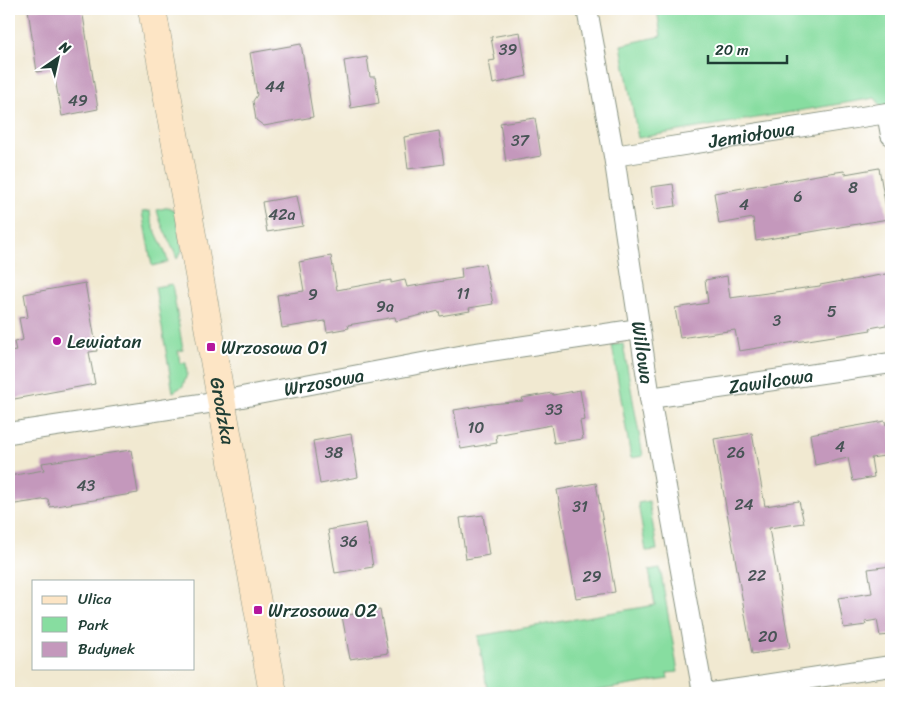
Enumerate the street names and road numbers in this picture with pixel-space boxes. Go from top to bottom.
street label: Jemiołowa [705,111,797,158]
street label: Willowa [622,319,664,386]
street label: Wrzosowa [281,358,367,405]
street label: Zawilcowa [726,358,816,403]
street label: Grodzka [201,374,245,448]

